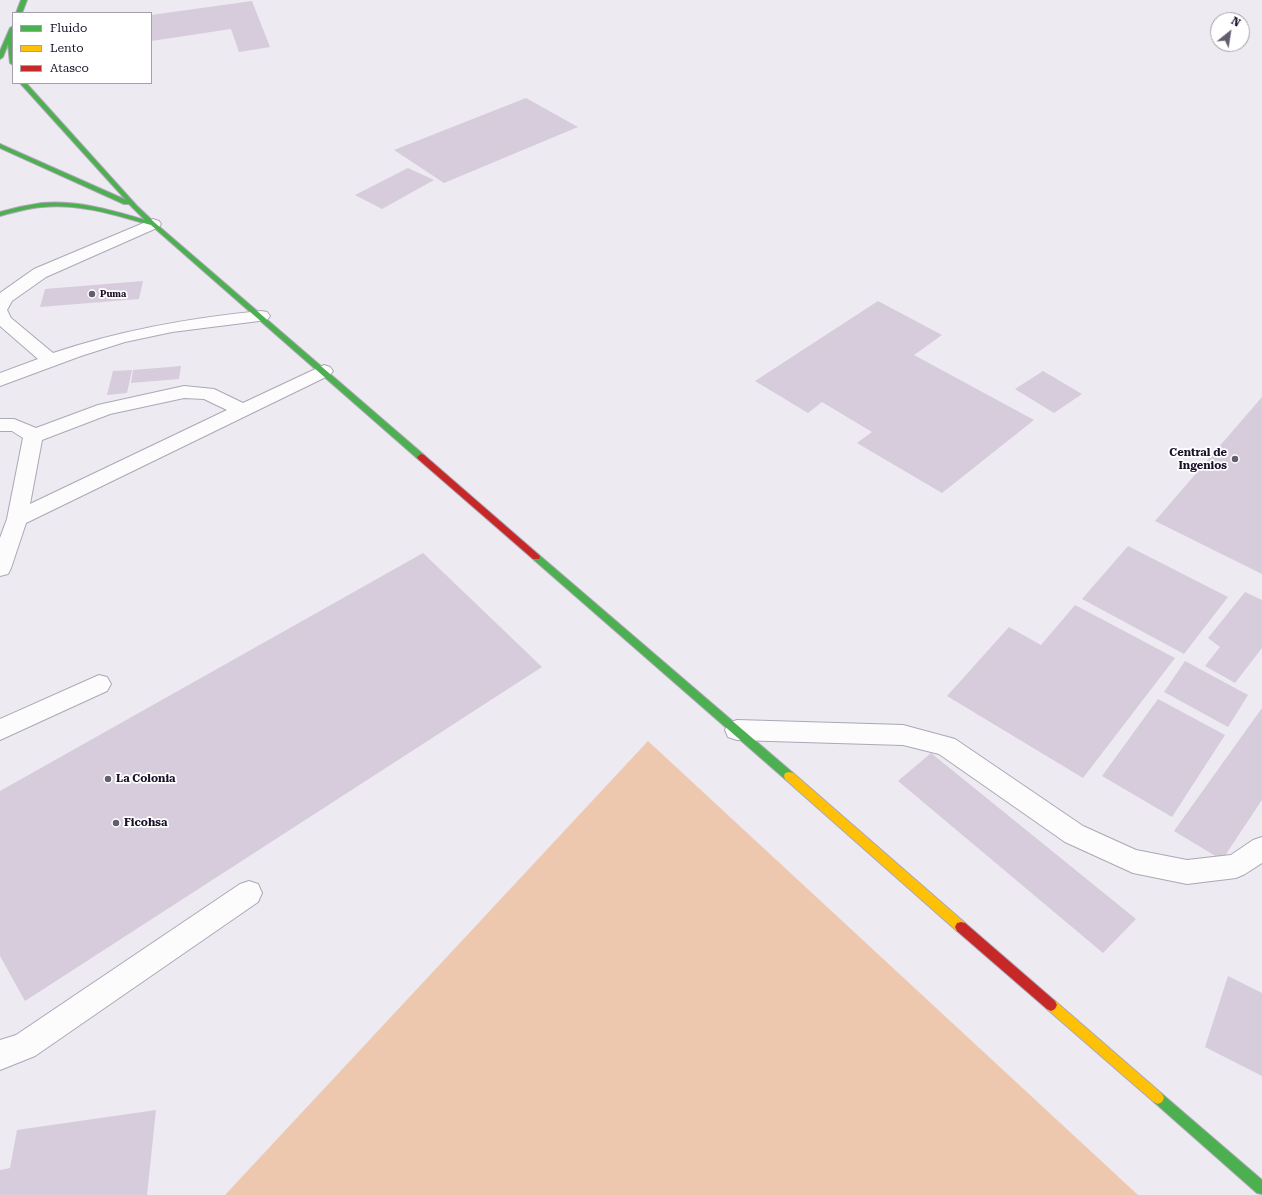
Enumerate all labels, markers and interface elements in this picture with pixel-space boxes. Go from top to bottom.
legend [12,12,152,84]
north arrow [1210,12,1250,52]
text: N [1229,14,1243,30]
text: Fluido [50,21,87,35]
text: Lento [50,41,84,55]
text: Atasco [50,61,89,75]
marker: Puma [87,289,97,299]
place label: Puma [100,289,126,299]
place label: Central de Ingenios [1169,446,1227,472]
marker: Central de Ingenios [1230,454,1240,464]
place label: La Colonia [116,772,175,786]
marker: La Colonia [103,774,113,784]
place label: Ficohsa [124,816,167,830]
marker: Ficohsa [111,818,121,828]

